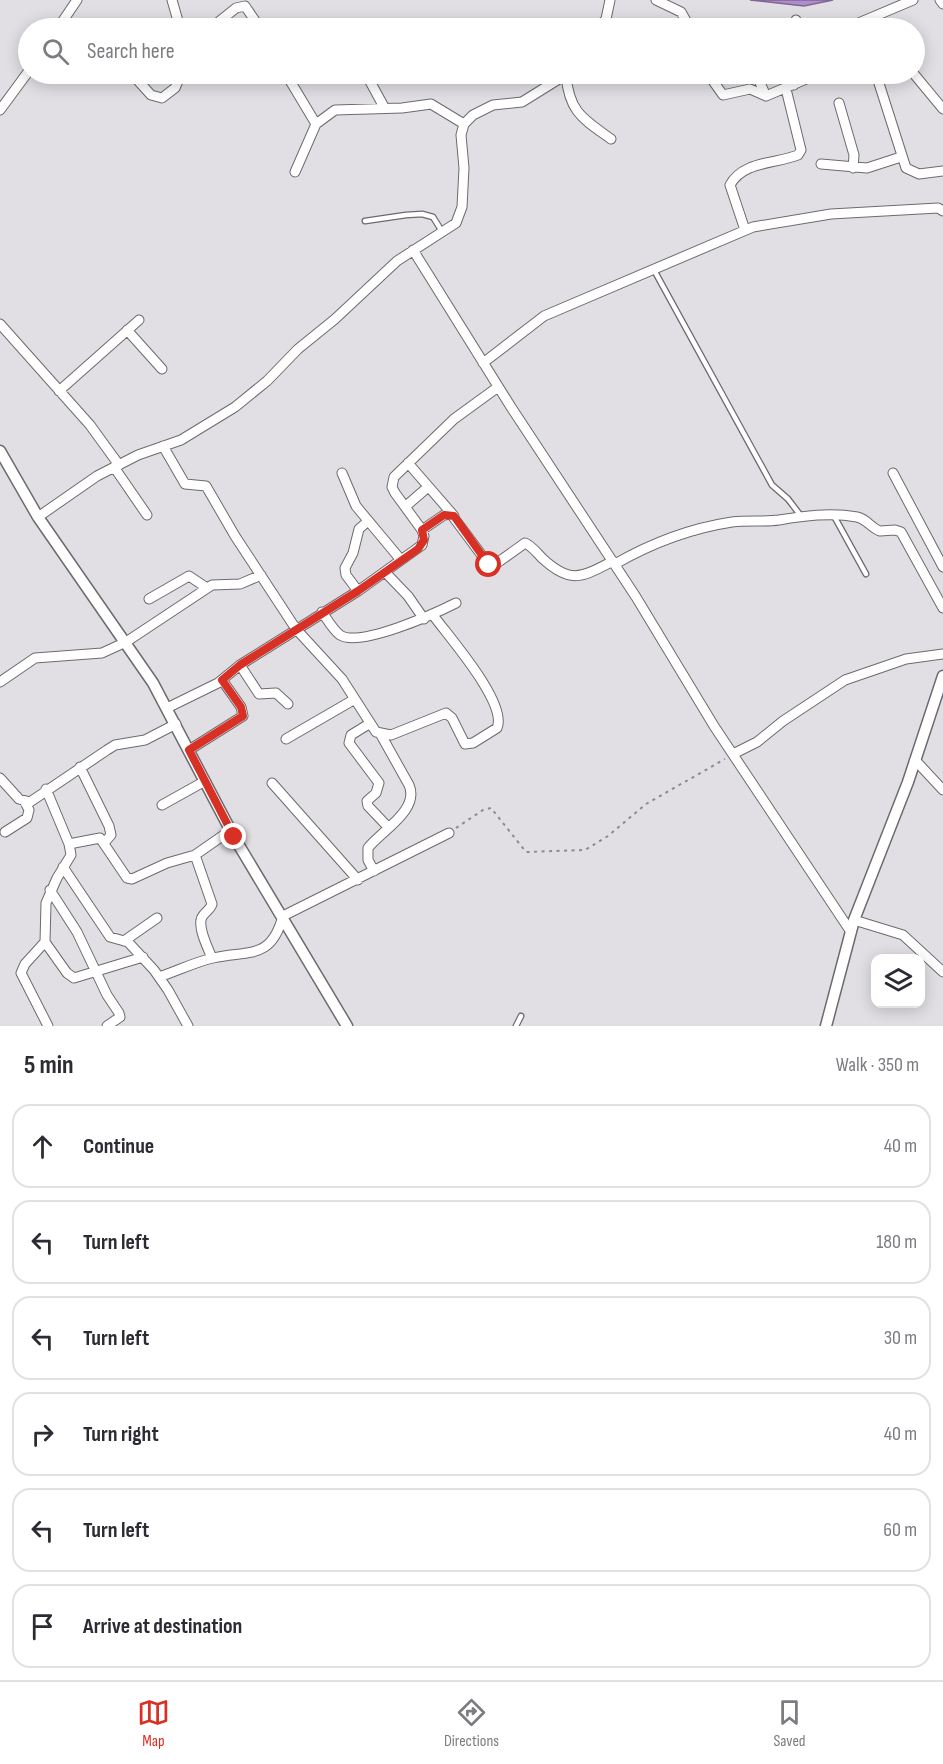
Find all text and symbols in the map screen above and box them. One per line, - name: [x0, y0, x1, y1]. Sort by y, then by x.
- search box: [18, 18, 925, 84]
- icon: search: [39, 35, 72, 68]
- text: Search here: [87, 38, 174, 65]
- route start: [475, 551, 501, 577]
- route end: [220, 823, 246, 849]
- map controls: [871, 954, 925, 1008]
- button: layers: [871, 954, 925, 1008]
- text: 5 min: [24, 1050, 74, 1081]
- text: Walk · 350 m: [836, 1053, 919, 1077]
- icon: ahead: [26, 1130, 59, 1163]
- text: Continue: [83, 1133, 154, 1160]
- text: 40 m: [884, 1134, 917, 1158]
- icon: left: [26, 1226, 59, 1259]
- text: Turn left: [83, 1229, 149, 1256]
- text: 180 m: [876, 1230, 917, 1254]
- icon: left: [26, 1322, 59, 1355]
- text: Turn left: [83, 1325, 149, 1352]
- text: 30 m: [884, 1326, 917, 1350]
- icon: right: [26, 1418, 59, 1451]
- text: Turn right: [83, 1421, 159, 1448]
- text: 40 m: [884, 1422, 917, 1446]
- icon: left: [26, 1514, 59, 1547]
- text: Turn left: [83, 1517, 149, 1544]
- text: 60 m: [883, 1518, 917, 1542]
- icon: arrive: [26, 1610, 59, 1643]
- text: Arrive at destination: [83, 1613, 242, 1640]
- tab: Map: [137, 1696, 170, 1751]
- tab: Directions: [444, 1696, 499, 1751]
- tab: Saved: [773, 1696, 806, 1751]

